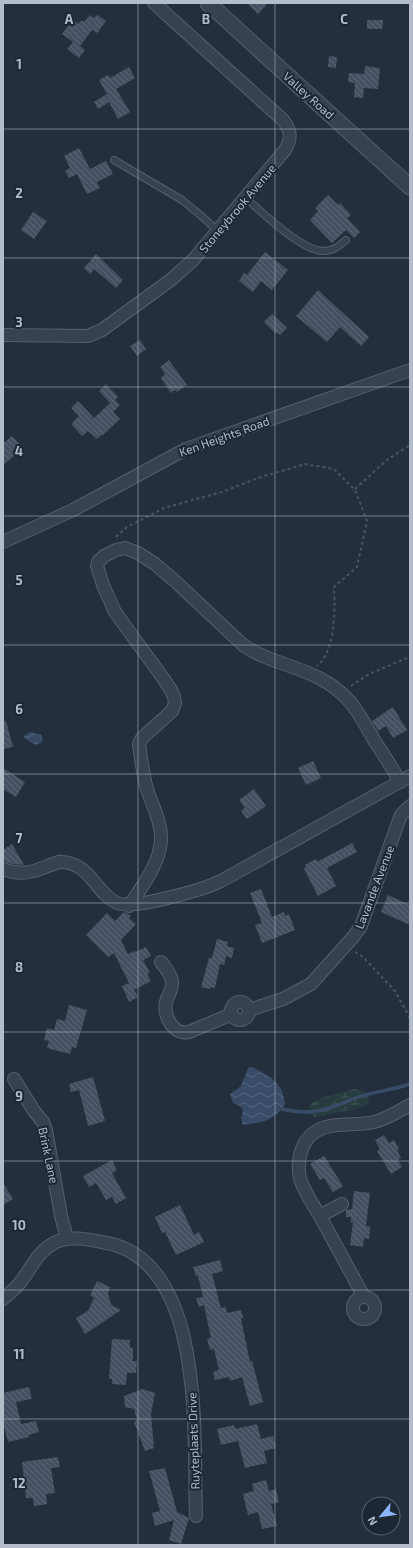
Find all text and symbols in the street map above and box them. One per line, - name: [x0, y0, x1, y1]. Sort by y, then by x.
- text: A: [65, 11, 74, 27]
- text: B: [202, 11, 210, 27]
- text: C: [340, 11, 348, 27]
- text: 1: [16, 56, 22, 72]
- street label: Valley Road: [281, 69, 337, 121]
- street label: Stoneybrook Avenue: [196, 161, 278, 255]
- text: 2: [15, 185, 23, 201]
- text: 3: [15, 314, 23, 330]
- street label: Ken Heights Road: [177, 413, 271, 459]
- text: 4: [15, 443, 23, 459]
- text: 5: [15, 572, 23, 588]
- text: 6: [15, 701, 23, 717]
- text: 7: [16, 830, 23, 846]
- street label: Lavande Avenue: [352, 843, 396, 931]
- text: 8: [15, 959, 23, 975]
- text: 9: [15, 1088, 23, 1104]
- street label: Brink Lane: [36, 1126, 62, 1184]
- text: 10: [12, 1217, 26, 1233]
- text: 11: [13, 1346, 25, 1362]
- street label: Ruyteplaats Drive: [184, 1392, 202, 1490]
- text: 12: [12, 1475, 26, 1491]
- north arrow: [361, 1496, 401, 1536]
- text: N: [364, 1514, 379, 1528]

